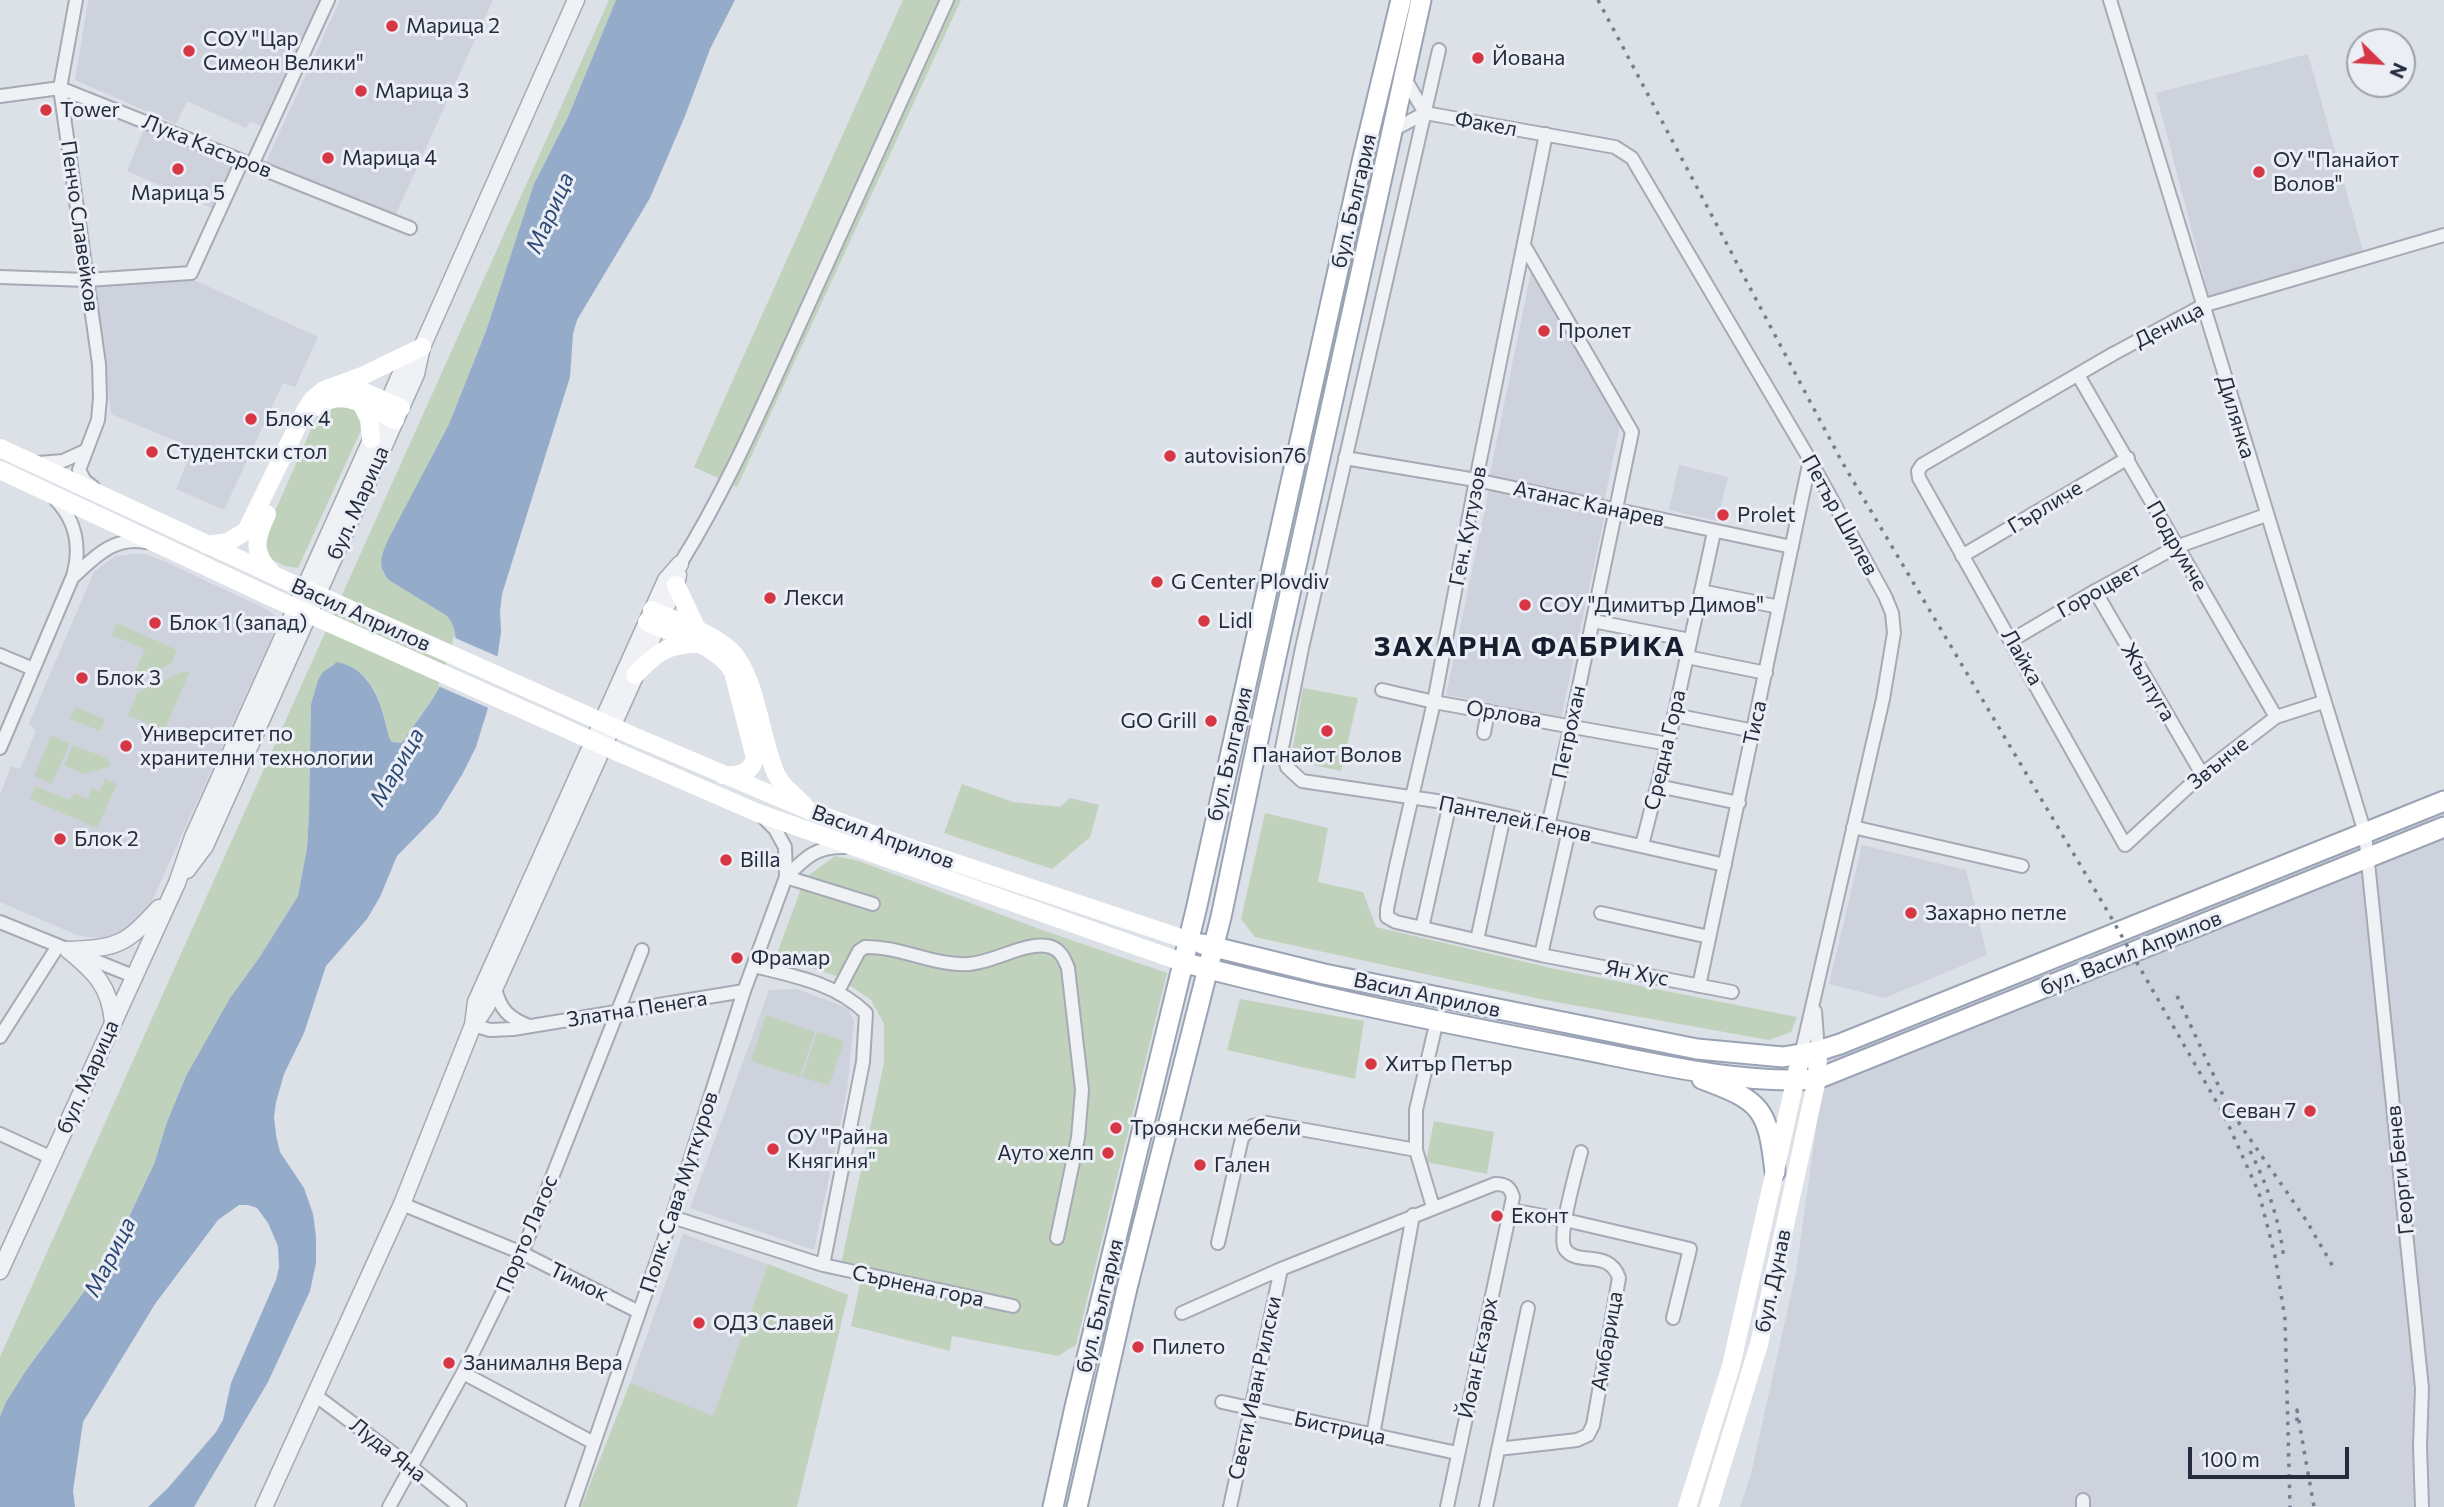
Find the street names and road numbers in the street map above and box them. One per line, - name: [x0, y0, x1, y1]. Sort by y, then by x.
- street label: Факел: [1453, 106, 1519, 142]
- street label: Лука Касъров: [139, 109, 275, 183]
- street label: бул. България: [1326, 131, 1382, 271]
- street label: Пенчо Славейков: [56, 139, 104, 313]
- street label: Деница: [2130, 297, 2208, 353]
- street label: Дилянка: [2211, 372, 2261, 462]
- street label: бул. Марица: [322, 442, 394, 564]
- street label: Петър Шилев: [1796, 450, 1884, 580]
- street label: Ген. Кутузов: [1444, 464, 1492, 588]
- street label: Гърличе: [2003, 475, 2087, 539]
- street label: Атанас Канарев: [1511, 476, 1667, 532]
- street label: Подрумче: [2141, 496, 2213, 596]
- street label: Гороцвет: [2053, 557, 2145, 623]
- street label: Васил Априлов: [288, 573, 434, 657]
- street label: Лайка: [1996, 624, 2048, 690]
- street label: Жълтуга: [2115, 638, 2181, 726]
- street label: Петрохан: [1547, 683, 1591, 781]
- street label: бул. България: [1202, 684, 1258, 824]
- street label: Средна Гора: [1639, 687, 1691, 813]
- street label: Орлова: [1464, 695, 1544, 733]
- street label: Тиса: [1738, 698, 1772, 748]
- street label: Звънче: [2183, 731, 2253, 795]
- street label: Пантелей Генов: [1436, 791, 1594, 847]
- street label: Васил Априлов: [808, 800, 958, 874]
- street label: бул. Васил Априлов: [2037, 905, 2225, 1001]
- street label: Ян Хус: [1603, 954, 1671, 992]
- street label: Васил Априлов: [1351, 967, 1503, 1023]
- street label: Златна Пенега: [565, 985, 709, 1033]
- street label: бул. Марица: [52, 1016, 124, 1138]
- street label: Полк. Сава Муткуров: [635, 1088, 723, 1296]
- street label: Георги Бенев: [2381, 1104, 2419, 1236]
- street label: Порто Лагос: [491, 1171, 563, 1297]
- street label: бул. Дунав: [1750, 1227, 1796, 1335]
- street label: бул. България: [1071, 1236, 1129, 1376]
- street label: Тимок: [545, 1257, 613, 1307]
- street label: Сърнена гора: [850, 1260, 986, 1312]
- street label: Амбарица: [1586, 1289, 1628, 1393]
- street label: Свети Иван Рилски: [1223, 1294, 1287, 1482]
- street label: Йоан Екзарх: [1453, 1295, 1503, 1421]
- street label: Бистрица: [1292, 1406, 1388, 1450]
- street label: Луда Яна: [345, 1412, 431, 1488]

